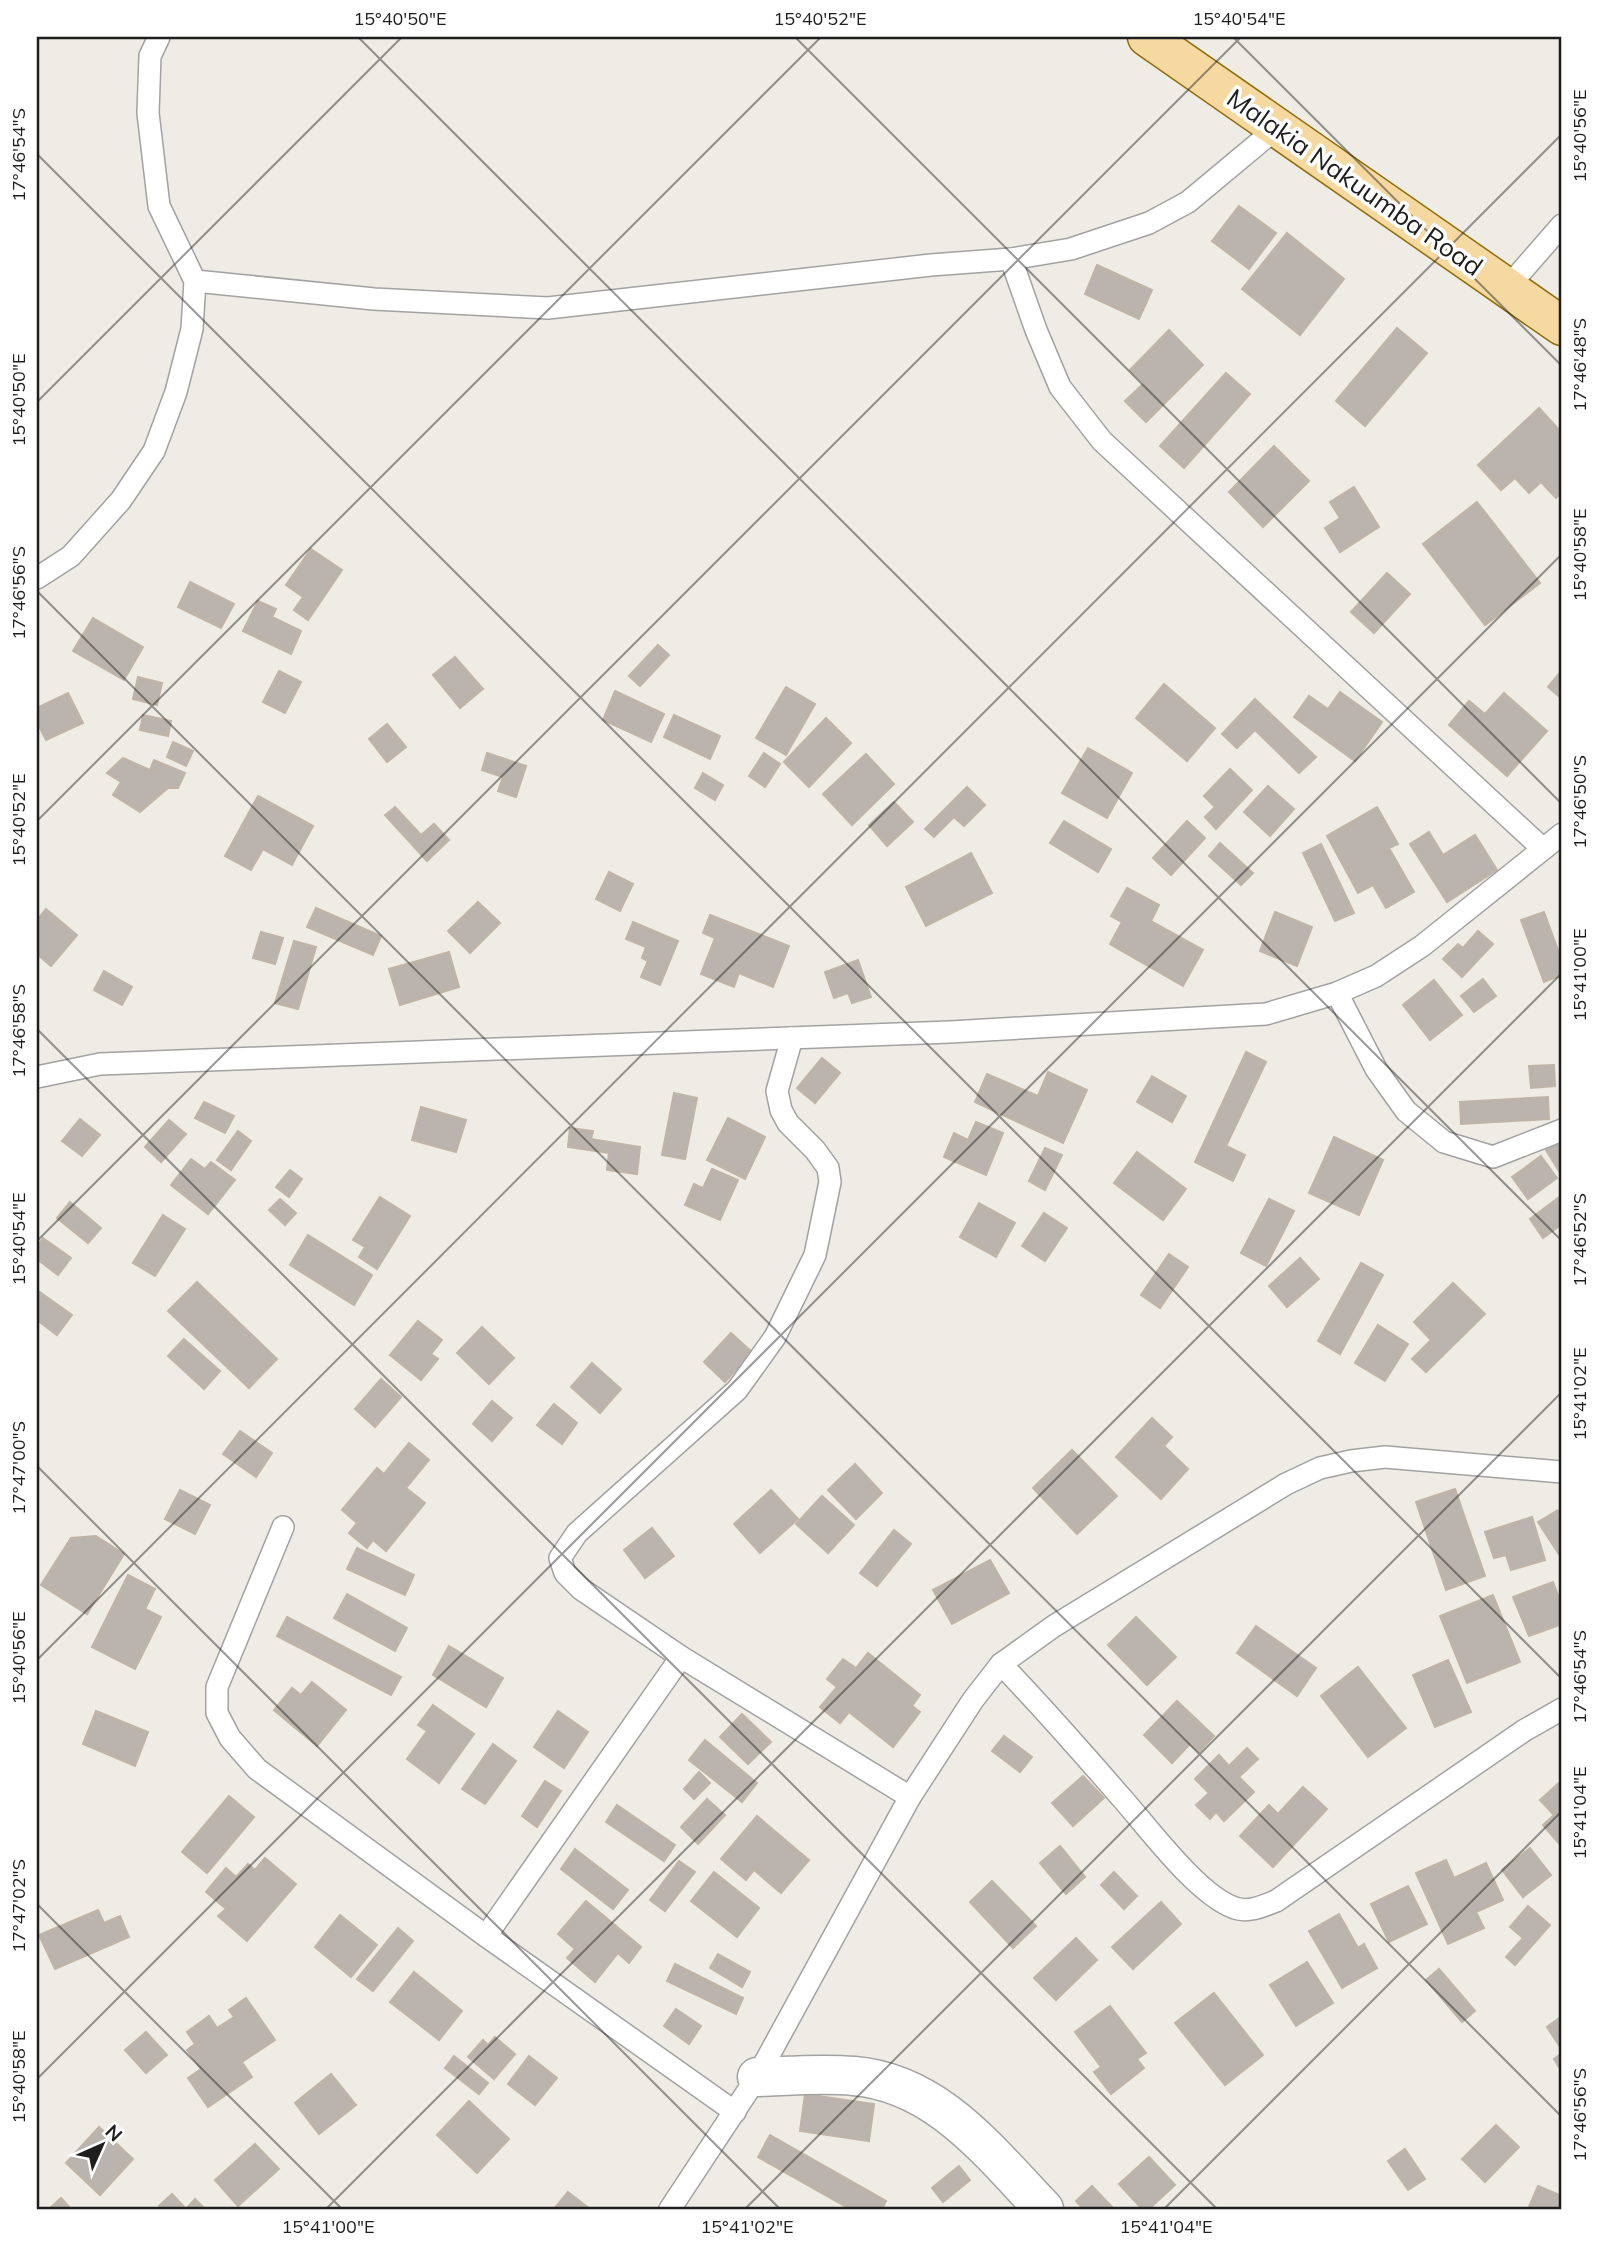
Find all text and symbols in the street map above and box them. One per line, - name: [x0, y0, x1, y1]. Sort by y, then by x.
- text: 15°40'50"E: [353, 7, 447, 30]
- text: 15°40'52"E: [773, 7, 867, 30]
- text: 15°40'54"E: [1192, 7, 1286, 30]
- street label: Malakia Nakuumba Road: [1221, 81, 1489, 283]
- text: 15°40'56"E: [1568, 89, 1591, 183]
- text: 17°46'54"S: [7, 108, 30, 202]
- text: 17°46'48"S: [1568, 318, 1591, 412]
- text: 15°40'50"E: [7, 353, 30, 447]
- text: 15°40'58"E: [1568, 508, 1591, 602]
- text: 17°46'56"S: [7, 546, 30, 640]
- text: 17°46'50"S: [1568, 755, 1591, 849]
- text: 15°40'52"E: [7, 773, 30, 867]
- text: 15°41'00"E: [1568, 928, 1591, 1022]
- text: 17°46'58"S: [7, 984, 30, 1078]
- text: 15°40'54"E: [7, 1192, 30, 1286]
- text: 17°46'52"S: [1568, 1193, 1591, 1287]
- text: 15°41'02"E: [1568, 1347, 1591, 1441]
- text: 17°47'00"S: [7, 1421, 30, 1515]
- text: 15°40'56"E: [7, 1611, 30, 1705]
- text: 17°46'54"S: [1568, 1630, 1591, 1724]
- text: 15°41'04"E: [1568, 1766, 1591, 1860]
- text: 17°47'02"S: [7, 1859, 30, 1953]
- text: 15°40'58"E: [7, 2030, 30, 2124]
- text: 17°46'56"S: [1568, 2068, 1591, 2162]
- north arrow: [66, 2110, 136, 2180]
- text: N: [100, 2119, 128, 2147]
- text: 15°41'00"E: [281, 2215, 375, 2238]
- text: 15°41'02"E: [700, 2215, 794, 2238]
- text: 15°41'04"E: [1119, 2215, 1213, 2238]

